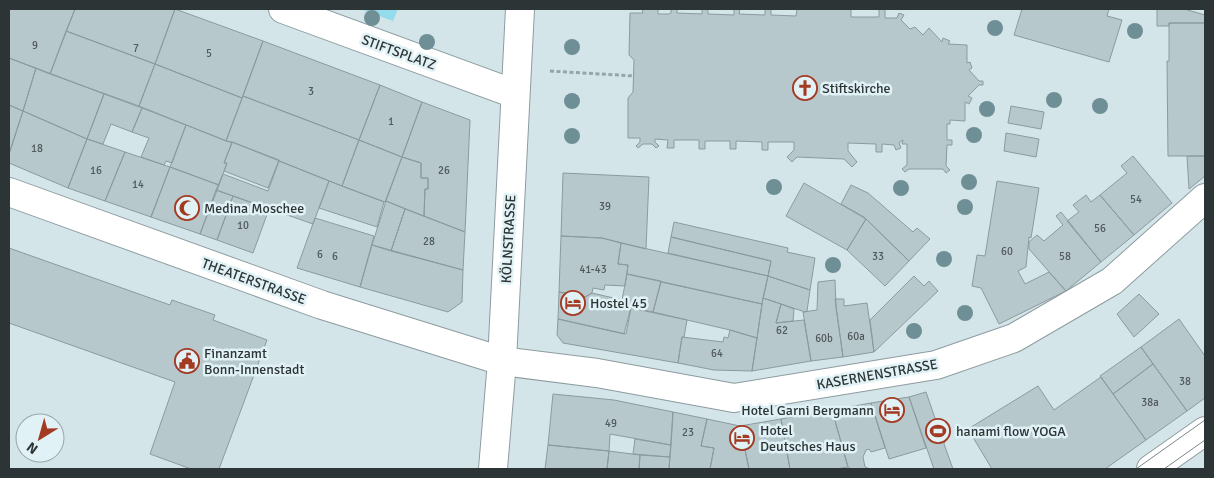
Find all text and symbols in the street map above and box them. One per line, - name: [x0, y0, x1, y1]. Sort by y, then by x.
- street label: STIFTSPLATZ: [359, 31, 438, 74]
- house number: 9: [32, 39, 38, 52]
- house number: 7: [133, 42, 139, 55]
- house number: 5: [206, 47, 212, 60]
- church icon: Stiftskirche: [792, 75, 818, 101]
- place label: Stiftskirche: [822, 80, 891, 97]
- house number: 3: [308, 85, 314, 98]
- house number: 1: [388, 115, 394, 128]
- house number: 18: [31, 142, 43, 155]
- house number: 16: [90, 164, 102, 177]
- house number: 26: [438, 164, 450, 177]
- house number: 14: [132, 178, 144, 191]
- house number: 54: [1130, 193, 1142, 206]
- street label: KÖLNSTRASSE: [498, 194, 519, 284]
- mosque icon: Medina Moschee: [174, 195, 200, 221]
- place label: Medina Moschee: [204, 200, 304, 217]
- house number: 39: [599, 200, 611, 213]
- house number: 10: [237, 219, 249, 232]
- house number: 56: [1094, 222, 1106, 235]
- house number: 28: [423, 235, 435, 248]
- house number: 60: [1001, 245, 1013, 258]
- house number: 6: [317, 248, 323, 261]
- house number: 6: [332, 250, 338, 263]
- house number: 33: [872, 250, 884, 263]
- house number: 58: [1059, 250, 1071, 263]
- street label: THEATERSTRASSE: [199, 255, 308, 308]
- house number: 41-43: [579, 263, 607, 276]
- hotel icon: Hostel 45: [560, 290, 586, 316]
- place label: Hostel 45: [590, 295, 647, 312]
- house number: 62: [776, 324, 788, 337]
- house number: 60a: [847, 330, 865, 343]
- house number: 60b: [815, 332, 833, 345]
- place label: Finanzamt Bonn-Innenstadt: [204, 345, 304, 378]
- house number: 64: [711, 347, 723, 360]
- public building icon: Finanzamt Bonn-Innenstadt: [174, 348, 200, 374]
- street label: KASERNENSTRASSE: [815, 355, 939, 394]
- house number: 38: [1179, 375, 1191, 388]
- house number: 38a: [1141, 396, 1159, 409]
- hotel icon: Hotel Garni Bergmann: [879, 397, 905, 423]
- place label: Hotel Garni Bergmann: [741, 402, 874, 419]
- north arrow: [15, 413, 65, 463]
- house number: 49: [605, 417, 617, 430]
- sports icon: hanami flow YOGA: [925, 418, 951, 444]
- place label: Hotel Deutsches Haus: [760, 422, 856, 455]
- place label: hanami flow YOGA: [956, 423, 1066, 440]
- hotel icon: Hotel Deutsches Haus: [729, 425, 755, 451]
- house number: 23: [682, 426, 694, 439]
- text: N: [23, 438, 41, 458]

